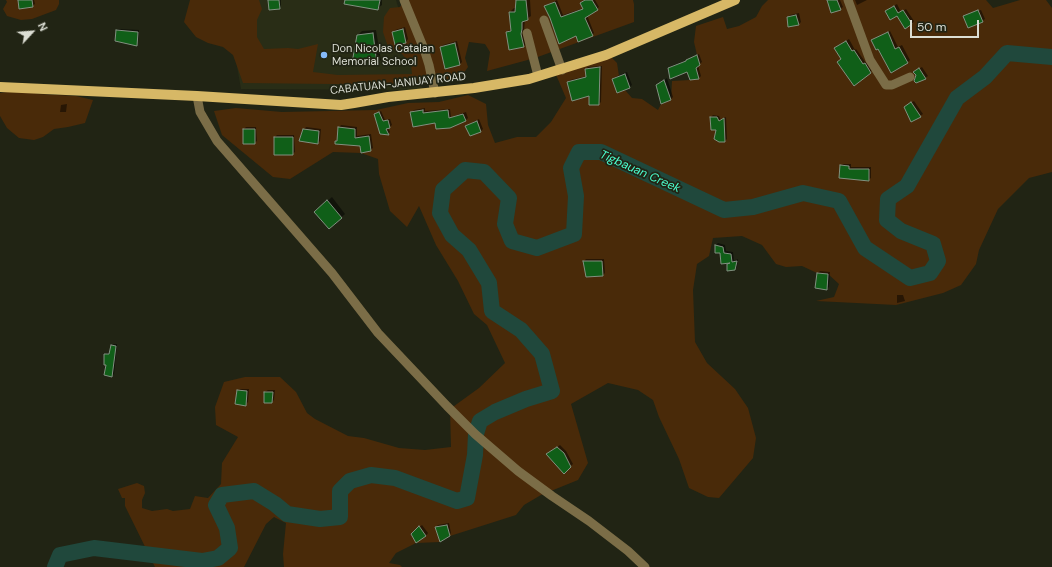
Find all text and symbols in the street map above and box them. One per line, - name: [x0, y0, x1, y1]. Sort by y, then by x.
- north arrow: [12, 12, 52, 52]
- scale bar: [912, 12, 981, 38]
- text: 50 m: [917, 19, 946, 35]
- text: N: [35, 20, 51, 33]
- place label: Don Nicolas Catalan Memorial School: [332, 42, 434, 68]
- marker: Don Nicolas Catalan Memorial School: [319, 50, 329, 60]
- street label: CABATUAN-JANIUAY ROAD: [329, 70, 467, 98]
- water label: Tigbauan Creek: [597, 148, 683, 196]

